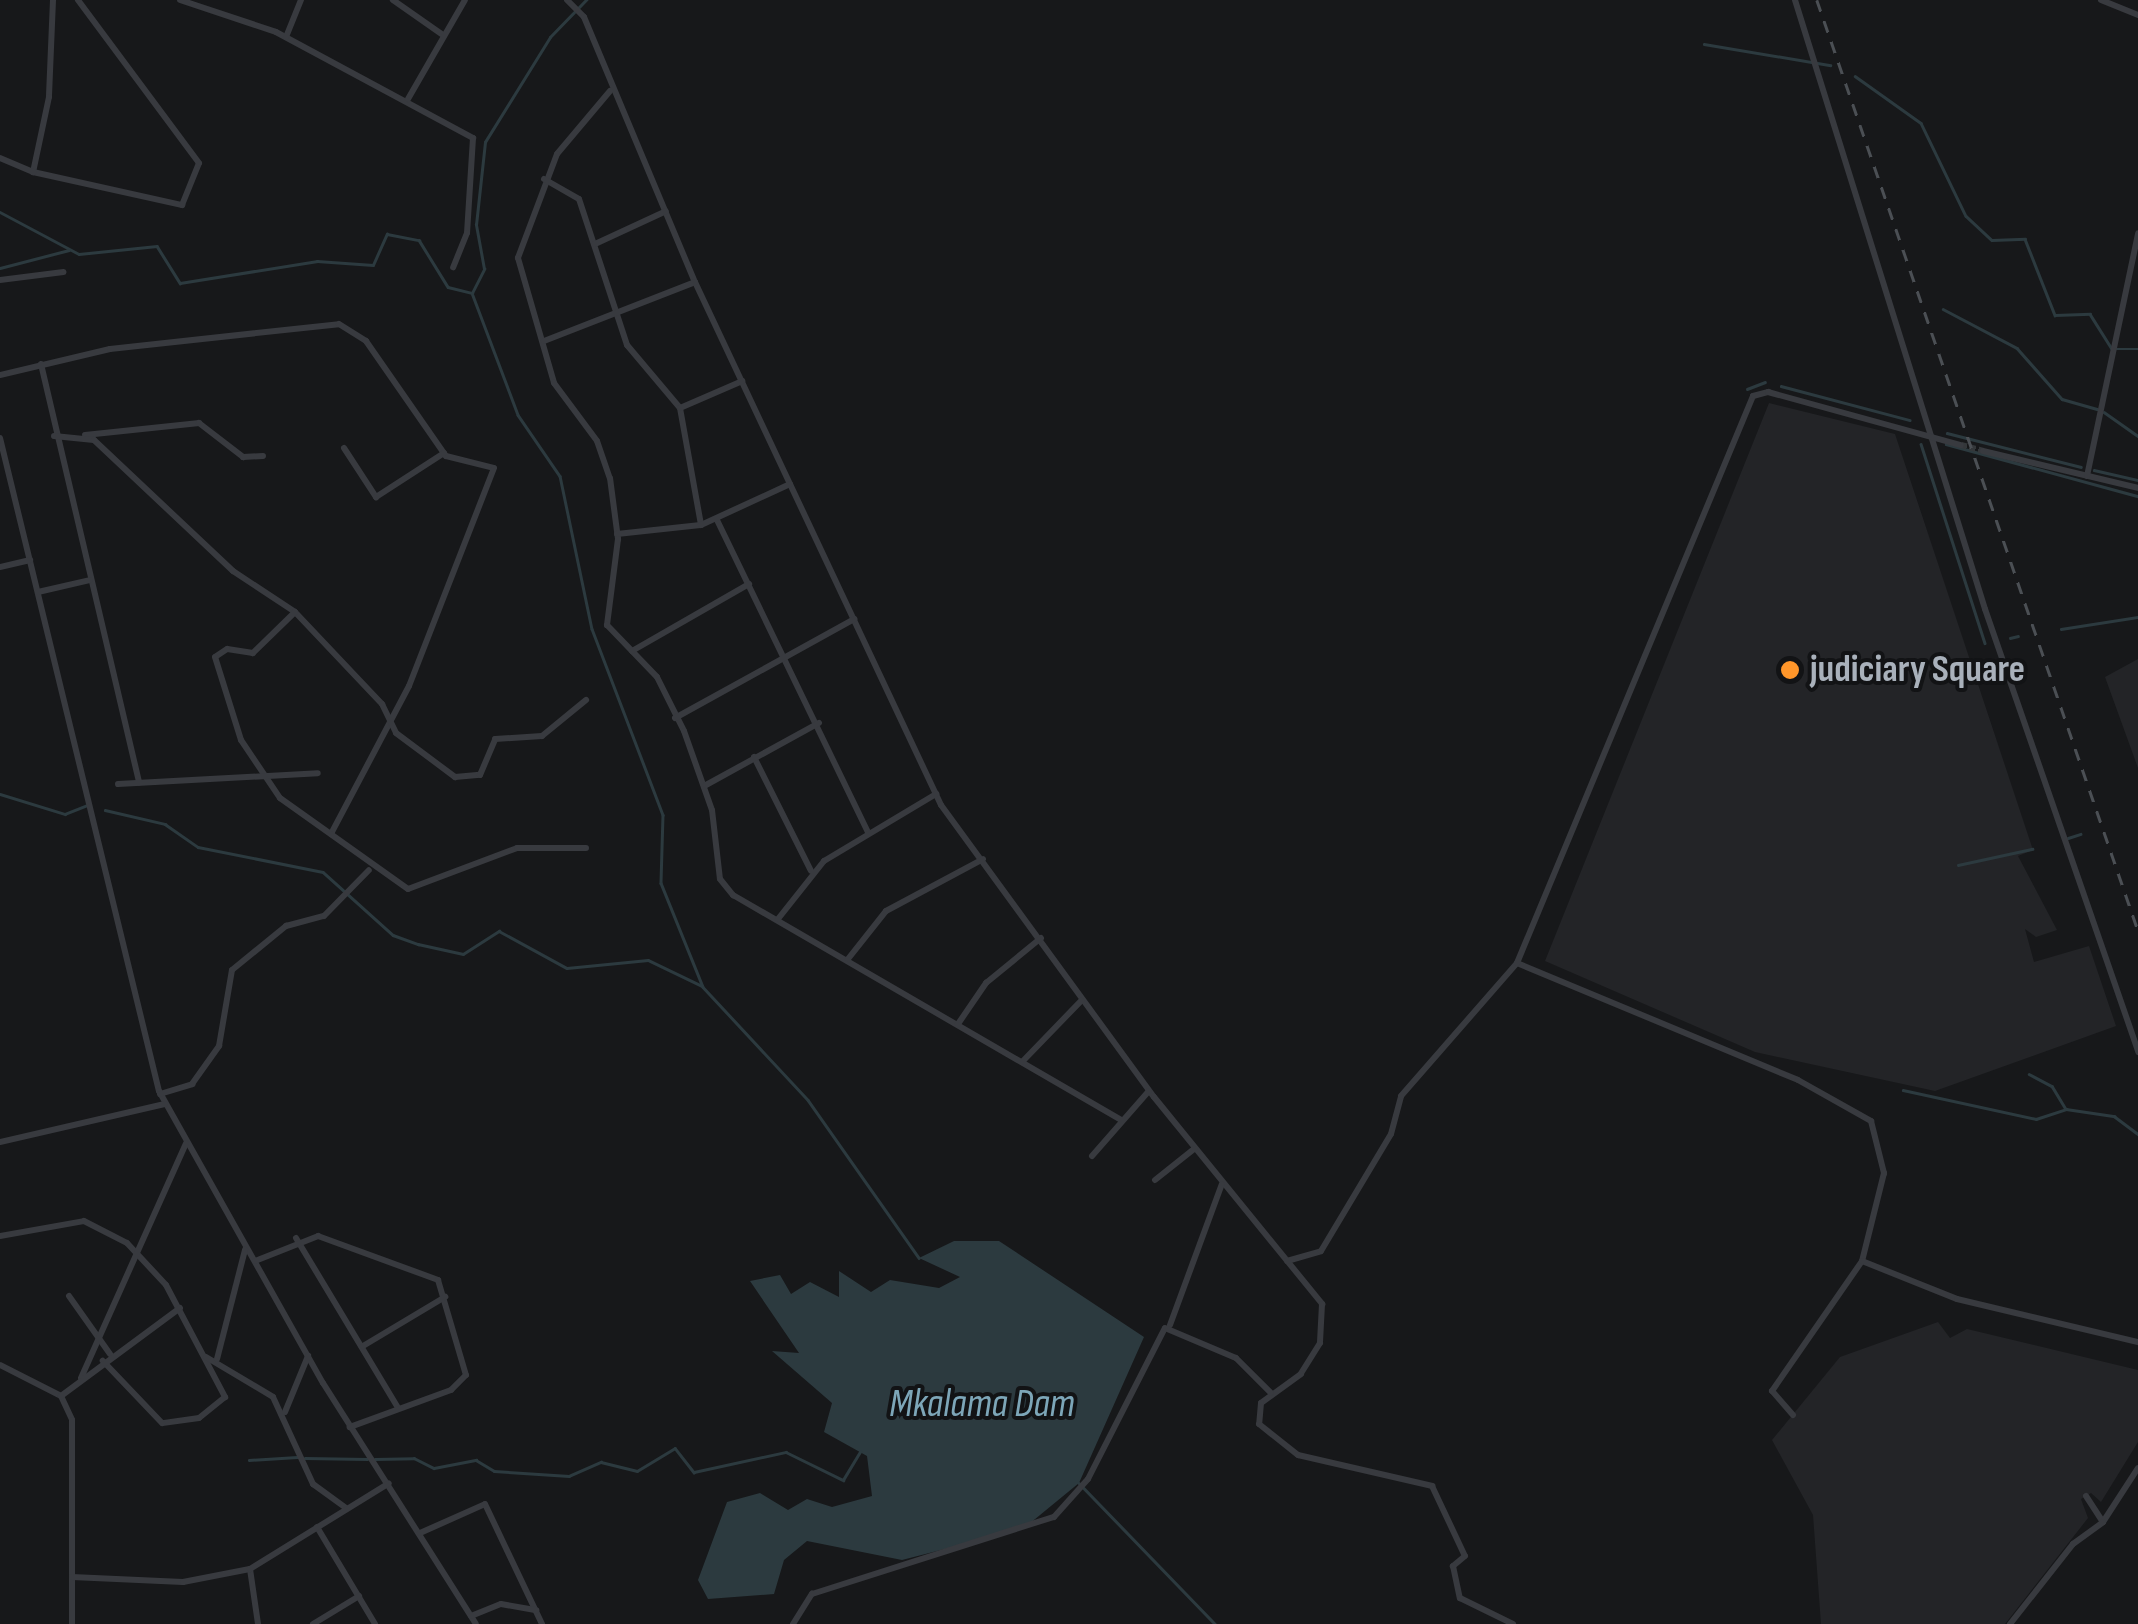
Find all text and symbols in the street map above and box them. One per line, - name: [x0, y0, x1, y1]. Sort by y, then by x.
- place label: judiciary Square: [1810, 647, 2025, 693]
- marker: judiciary Square: [1779, 659, 1801, 681]
- water label: Mkalama Dam: [889, 1380, 1075, 1428]

